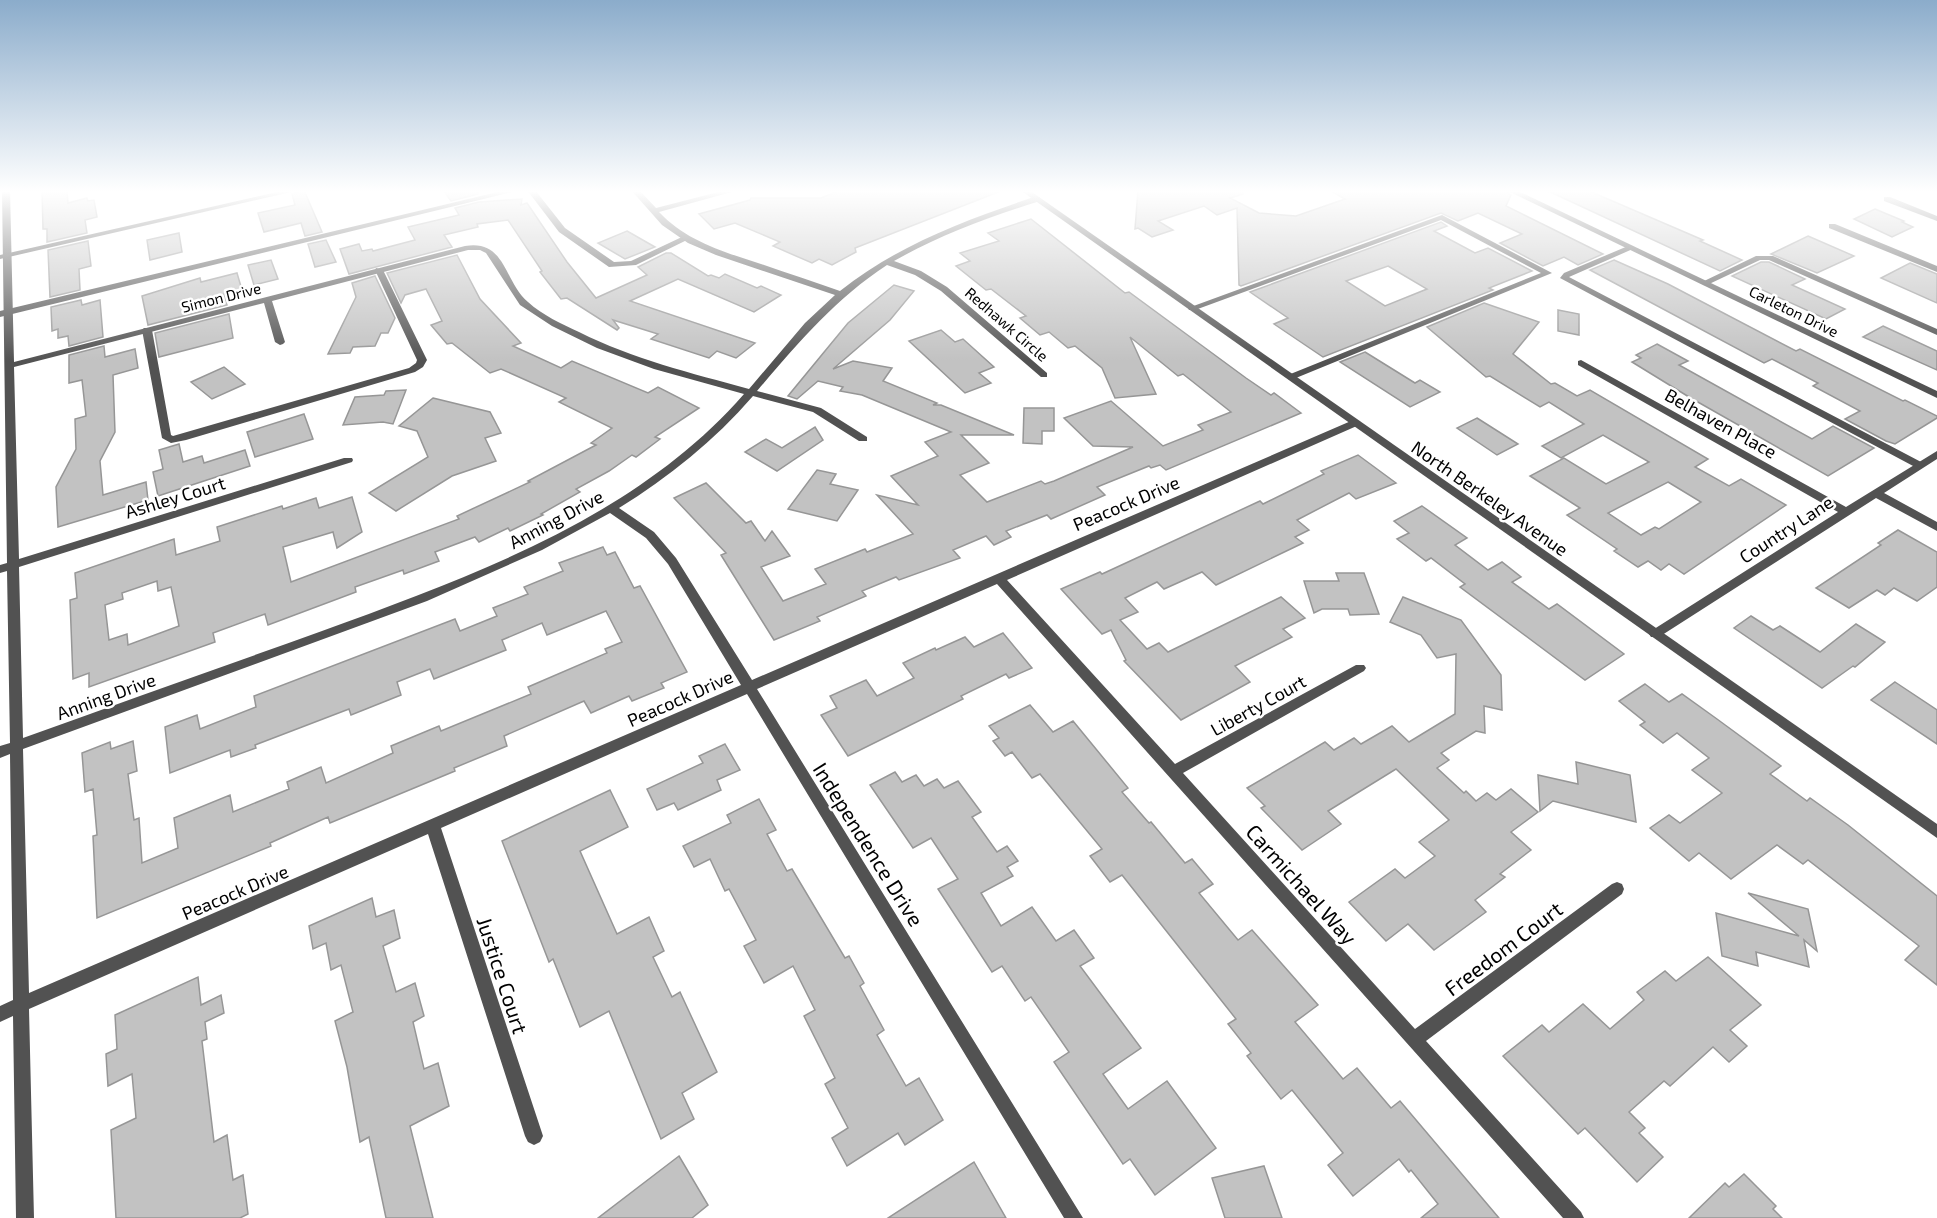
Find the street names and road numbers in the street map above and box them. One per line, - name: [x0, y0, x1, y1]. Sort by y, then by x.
- street label: Simon Drive: [179, 278, 263, 316]
- street label: Carleton Drive: [1746, 282, 1842, 340]
- street label: Redhawk Circle: [962, 283, 1052, 365]
- street label: Belhaven Place: [1661, 383, 1781, 463]
- street label: North Berkeley Avenue: [1407, 436, 1573, 560]
- street label: Ashley Court: [122, 471, 228, 523]
- street label: Peacock Drive: [1069, 471, 1183, 535]
- street label: Anning Drive: [505, 485, 607, 553]
- street label: Country Lane: [1735, 490, 1837, 568]
- street label: Peacock Drive: [624, 665, 736, 731]
- street label: Anning Drive: [53, 668, 159, 724]
- street label: Liberty Court: [1206, 670, 1310, 740]
- street label: Independence Drive: [809, 758, 929, 930]
- street label: Carmichael Way: [1241, 819, 1363, 949]
- street label: Peacock Drive: [178, 860, 292, 924]
- street label: Freedom Court: [1439, 896, 1567, 1000]
- street label: Justice Court: [472, 913, 534, 1037]

